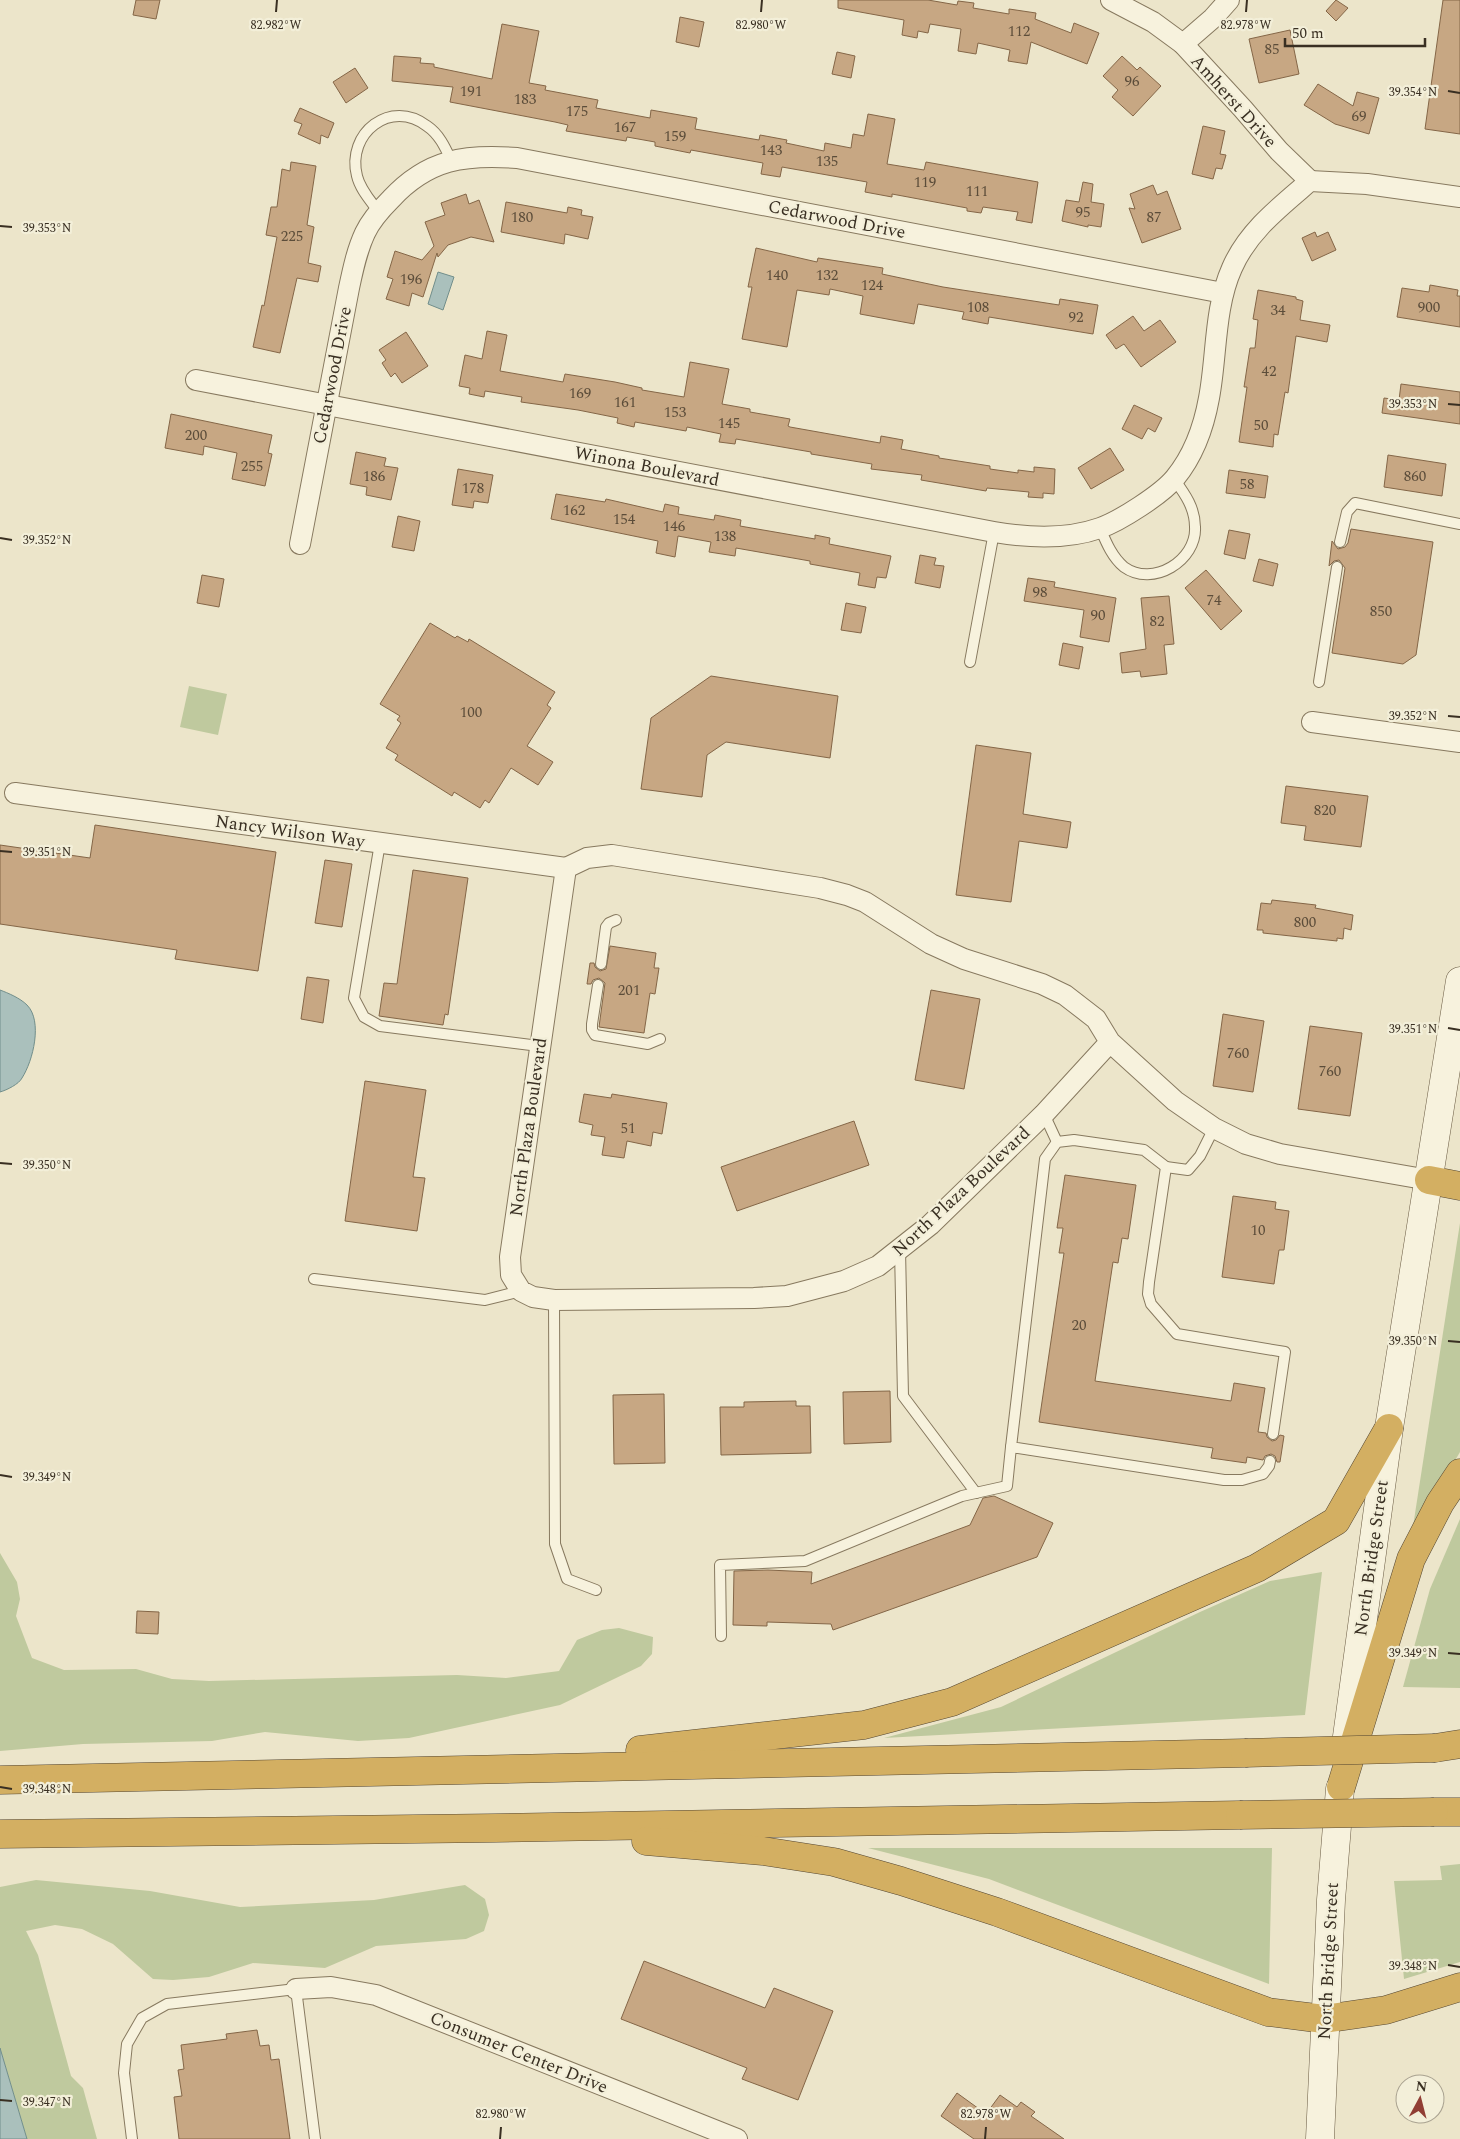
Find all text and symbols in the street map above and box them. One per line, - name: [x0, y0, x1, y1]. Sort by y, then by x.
- scale bar: [1285, 15, 1425, 47]
- text: 82.982°W: [251, 16, 302, 35]
- text: 82.980°W: [736, 16, 787, 35]
- text: 82.978°W: [1221, 16, 1272, 35]
- house number: 112: [1008, 20, 1030, 43]
- text: 50 m: [1292, 22, 1324, 45]
- house number: 85: [1264, 38, 1280, 61]
- street label: Amherst Drive: [1184, 49, 1283, 154]
- house number: 96: [1124, 70, 1140, 93]
- house number: 191: [460, 80, 482, 103]
- text: 39.354°N: [1389, 83, 1437, 102]
- house number: 183: [514, 88, 537, 111]
- house number: 175: [566, 100, 588, 123]
- house number: 69: [1351, 105, 1367, 128]
- house number: 167: [614, 116, 636, 139]
- house number: 159: [664, 125, 686, 148]
- house number: 143: [760, 139, 783, 162]
- house number: 135: [816, 150, 838, 173]
- house number: 119: [914, 171, 936, 194]
- house number: 111: [966, 180, 988, 203]
- street label: Cedarwood Drive: [766, 193, 908, 246]
- house number: 95: [1075, 201, 1091, 224]
- house number: 180: [511, 206, 533, 229]
- house number: 87: [1146, 206, 1162, 229]
- text: 39.353°N: [23, 219, 71, 238]
- house number: 225: [281, 225, 303, 248]
- house number: 140: [766, 264, 788, 287]
- house number: 132: [816, 264, 838, 287]
- house number: 196: [400, 268, 423, 291]
- house number: 124: [861, 274, 884, 297]
- house number: 108: [967, 296, 989, 319]
- house number: 900: [1418, 296, 1440, 319]
- house number: 34: [1270, 299, 1286, 322]
- street label: Cedarwood Drive: [306, 304, 359, 446]
- house number: 92: [1068, 306, 1084, 329]
- house number: 42: [1261, 360, 1277, 383]
- house number: 169: [569, 382, 591, 405]
- house number: 161: [614, 391, 636, 414]
- text: 39.353°N: [1389, 395, 1437, 414]
- house number: 153: [664, 401, 687, 424]
- house number: 145: [718, 412, 740, 435]
- house number: 50: [1253, 414, 1269, 437]
- house number: 200: [185, 424, 207, 447]
- street label: Winona Boulevard: [572, 439, 722, 494]
- house number: 255: [241, 455, 263, 478]
- house number: 186: [363, 465, 386, 488]
- house number: 860: [1404, 465, 1426, 488]
- house number: 58: [1239, 473, 1255, 496]
- house number: 178: [462, 477, 484, 500]
- house number: 162: [563, 499, 585, 522]
- house number: 154: [613, 508, 636, 531]
- house number: 146: [663, 515, 686, 538]
- house number: 138: [714, 525, 736, 548]
- text: 39.352°N: [23, 531, 71, 550]
- house number: 98: [1032, 581, 1048, 604]
- house number: 74: [1206, 589, 1222, 612]
- house number: 850: [1370, 600, 1392, 623]
- house number: 90: [1090, 604, 1106, 627]
- house number: 82: [1149, 610, 1165, 633]
- house number: 100: [460, 701, 482, 724]
- text: 39.352°N: [1389, 707, 1437, 726]
- house number: 820: [1314, 799, 1336, 822]
- street label: Nancy Wilson Way: [213, 808, 368, 856]
- text: 39.351°N: [23, 843, 71, 862]
- house number: 800: [1294, 911, 1316, 934]
- house number: 201: [618, 979, 640, 1002]
- text: 39.351°N: [1389, 1020, 1437, 1039]
- street label: North Plaza Boulevard: [503, 1036, 554, 1218]
- house number: 760: [1227, 1042, 1249, 1065]
- house number: 760: [1319, 1060, 1341, 1083]
- house number: 51: [620, 1117, 636, 1140]
- street label: North Plaza Boulevard: [886, 1120, 1037, 1263]
- text: 39.350°N: [23, 1156, 71, 1175]
- house number: 10: [1250, 1219, 1266, 1242]
- house number: 20: [1071, 1314, 1087, 1337]
- text: 39.350°N: [1389, 1332, 1437, 1351]
- text: 39.349°N: [23, 1468, 71, 1487]
- street label: North Bridge Street: [1347, 1478, 1396, 1638]
- text: 39.349°N: [1389, 1644, 1437, 1663]
- text: 39.348°N: [23, 1780, 71, 1799]
- street label: North Bridge Street: [1311, 1882, 1346, 2040]
- text: 39.348°N: [1389, 1957, 1437, 1976]
- street label: Consumer Center Drive: [426, 2004, 612, 2101]
- north arrow: [1395, 2074, 1445, 2124]
- text: N: [1415, 2075, 1428, 2098]
- text: 39.347°N: [23, 2093, 71, 2112]
- text: 82.980°W: [476, 2105, 527, 2124]
- text: 82.978°W: [961, 2105, 1012, 2124]

